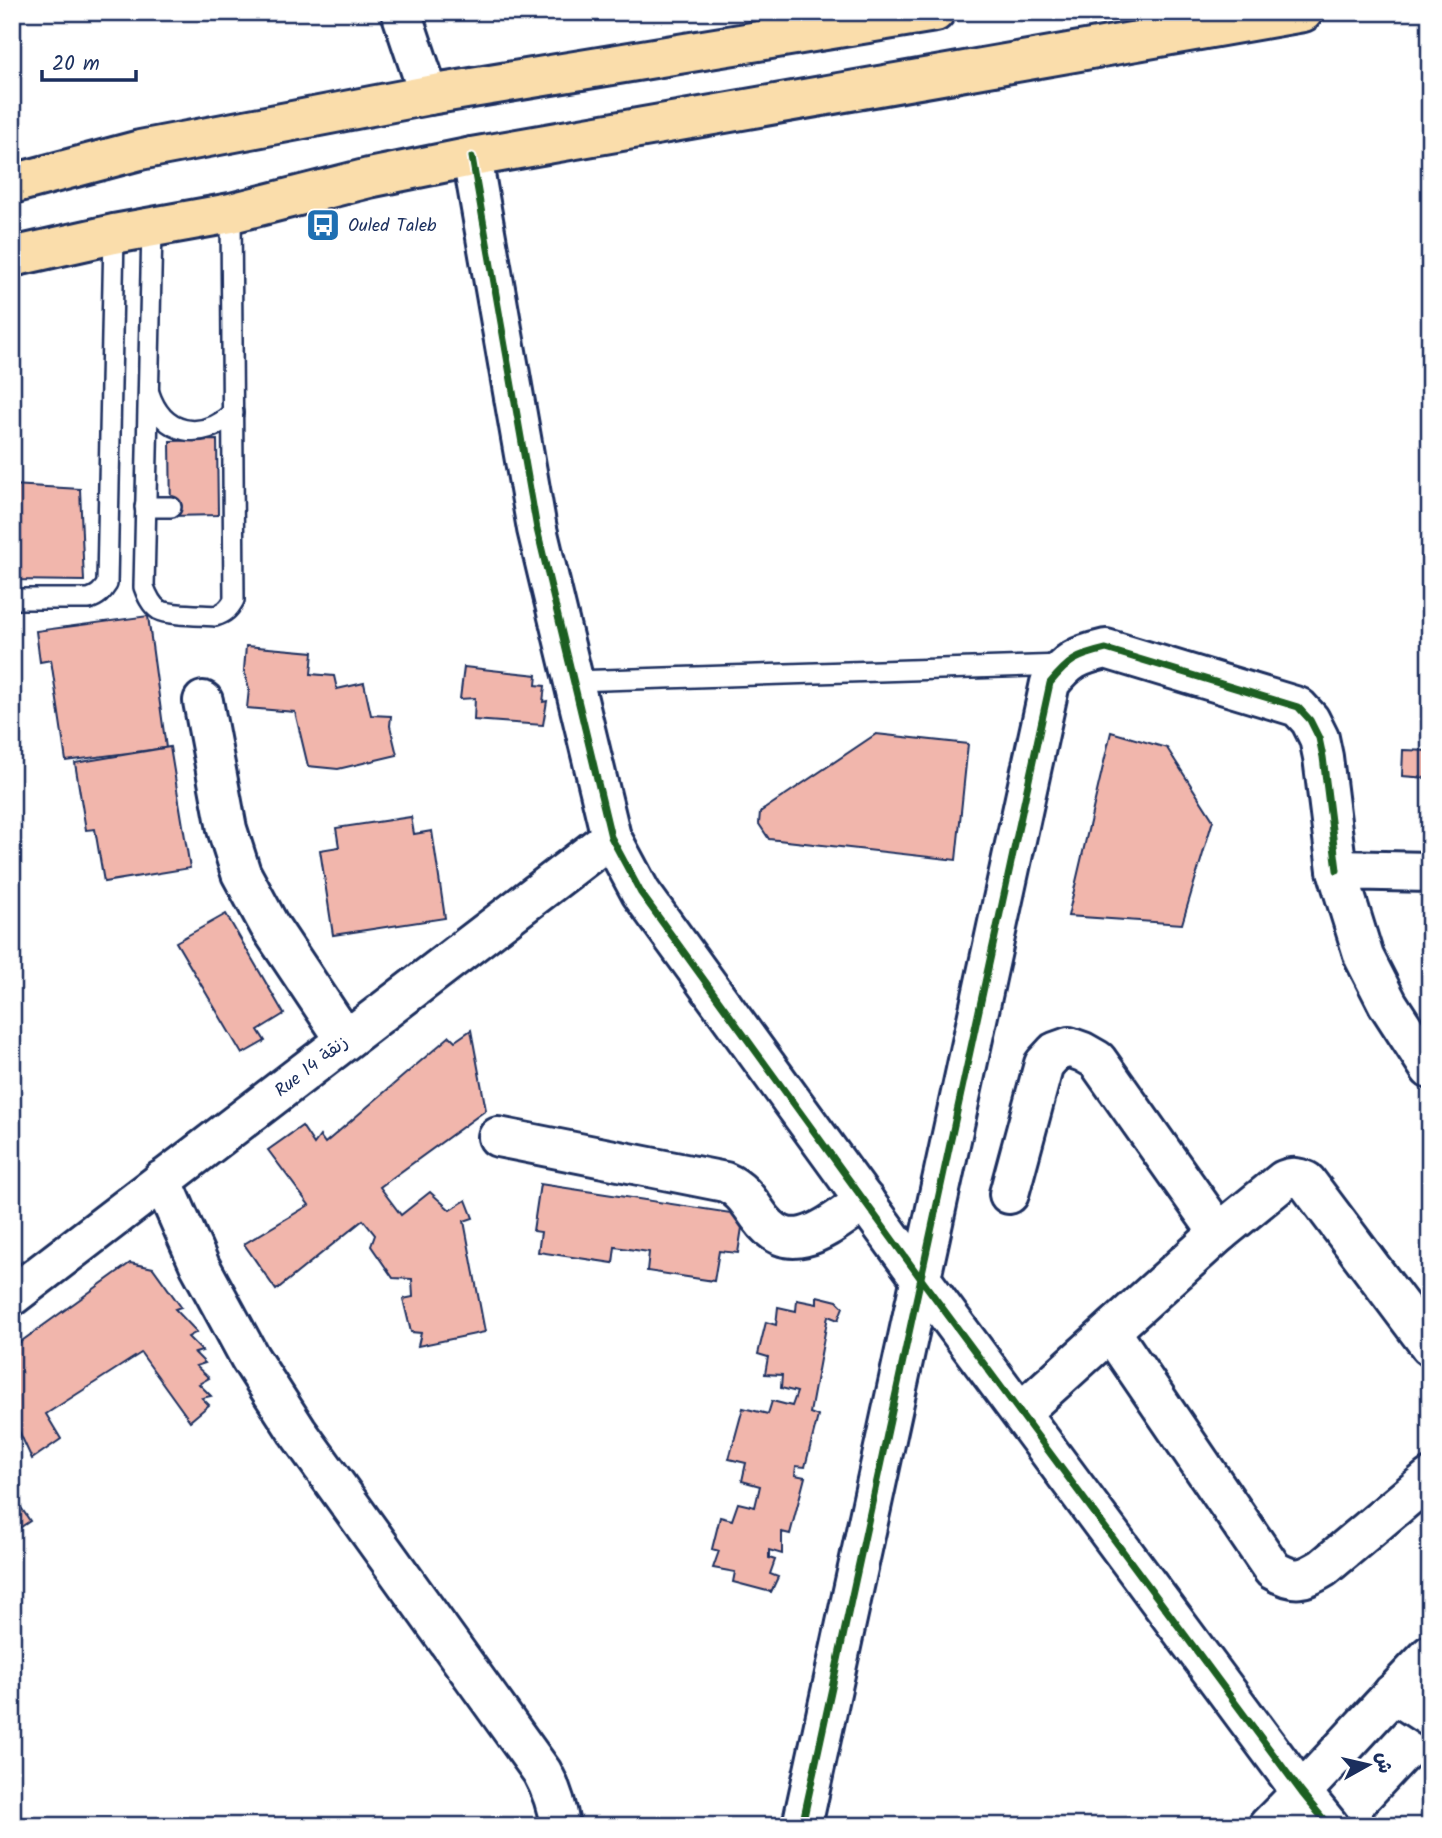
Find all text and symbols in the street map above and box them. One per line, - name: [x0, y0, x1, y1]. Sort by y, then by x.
- scale bar: [42, 38, 136, 82]
- text: 20 m: [52, 48, 100, 81]
- bus stop icon: Ouled Taleb: [304, 206, 342, 244]
- place label: Ouled Taleb: [348, 212, 437, 241]
- street label: Rue 14 زنقة: [269, 1029, 355, 1105]
- north arrow: [1334, 1730, 1404, 1800]
- text: ش: [1367, 1750, 1399, 1775]

